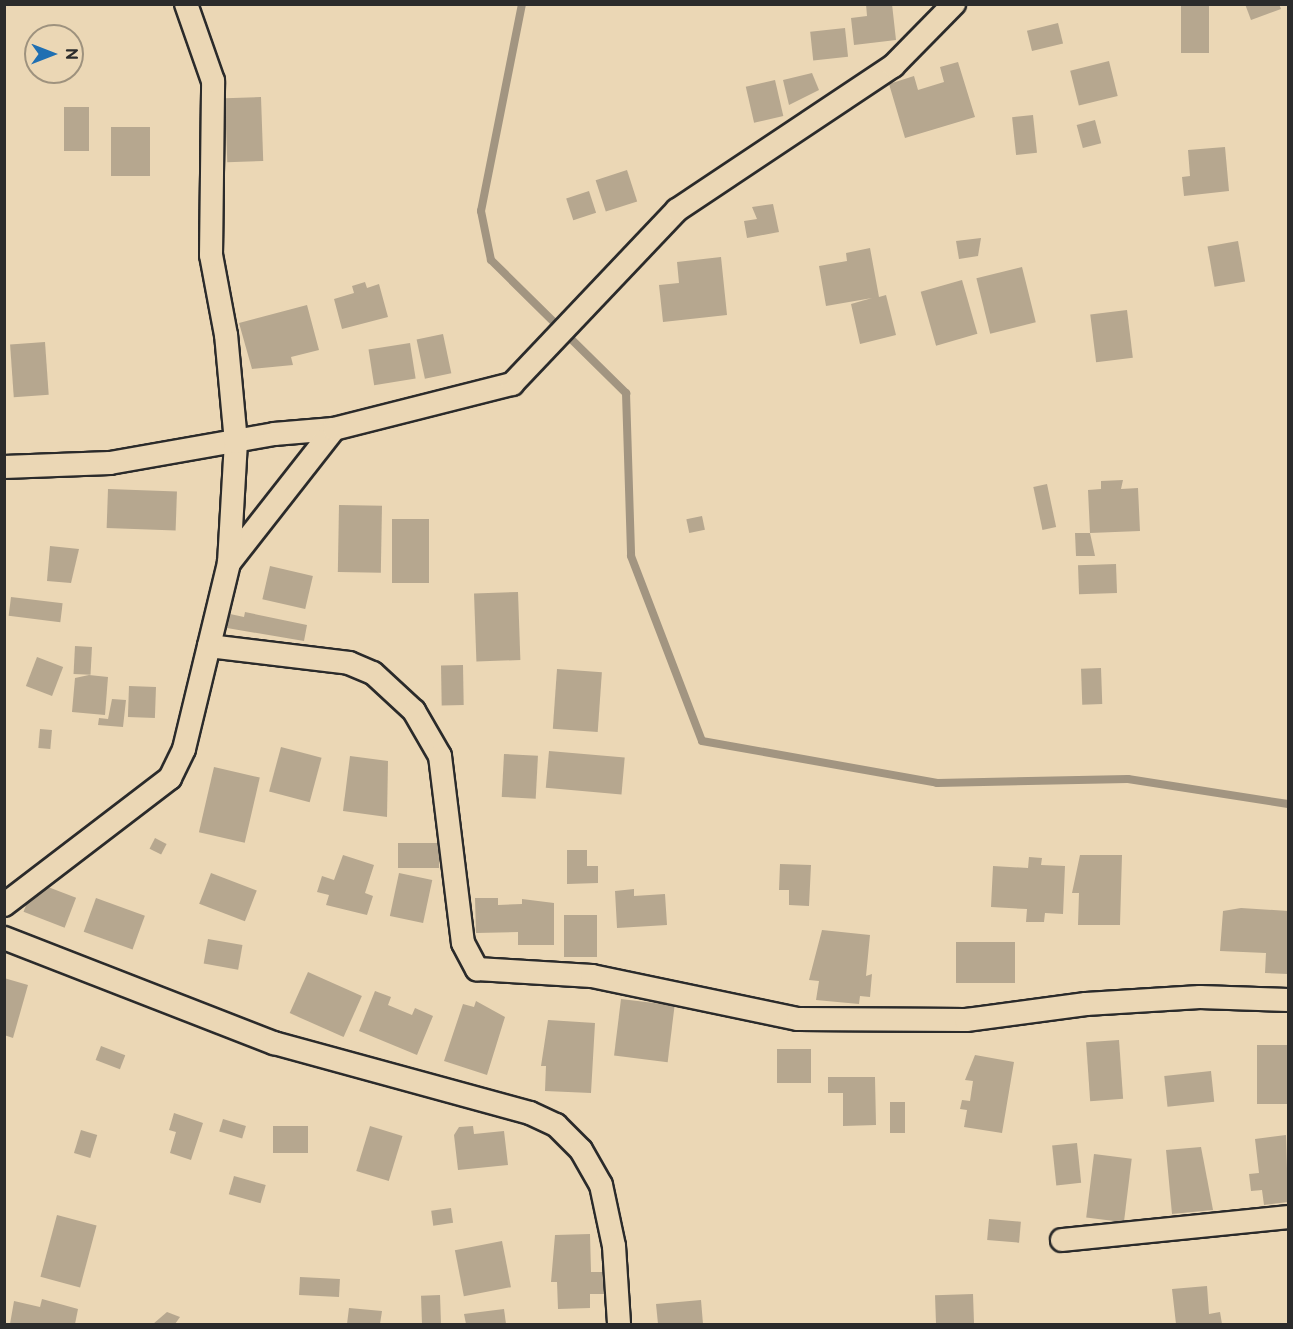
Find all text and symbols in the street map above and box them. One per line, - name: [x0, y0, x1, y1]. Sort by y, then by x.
- north arrow: [24, 24, 84, 84]
- text: N: [61, 48, 80, 60]

